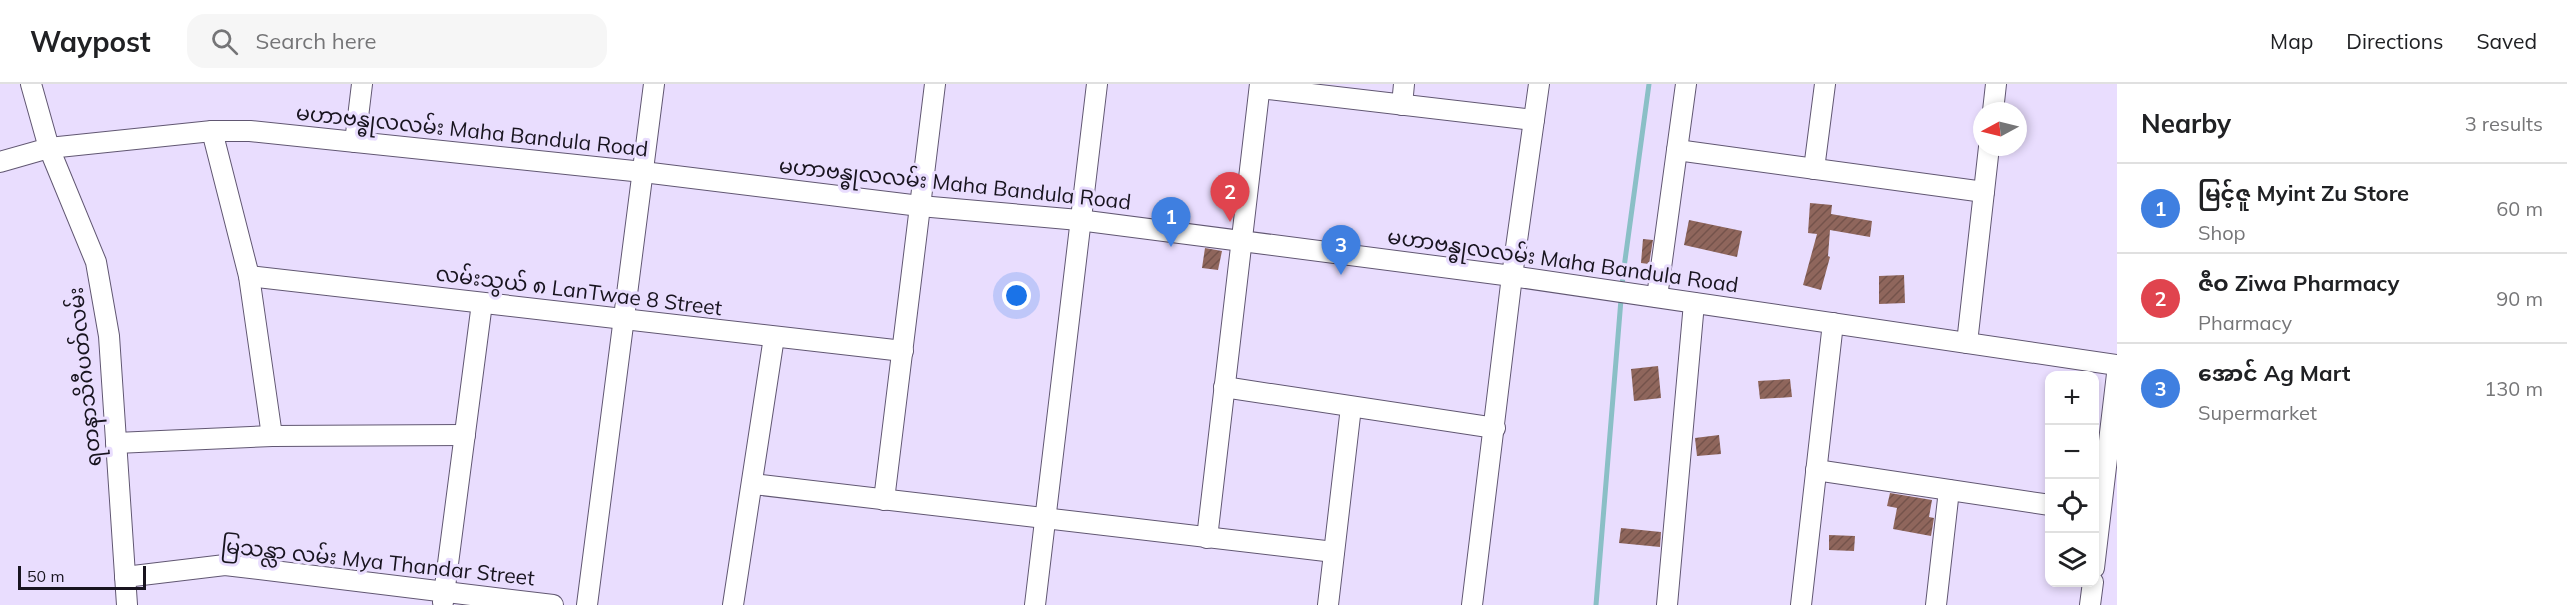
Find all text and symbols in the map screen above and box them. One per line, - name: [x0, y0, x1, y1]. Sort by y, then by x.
- search box: [187, 14, 607, 68]
- text: Waypost: [30, 24, 151, 59]
- icon: search: [208, 25, 241, 58]
- text: Search here: [256, 27, 377, 55]
- text: Map: [2270, 28, 2313, 54]
- text: Directions: [2346, 28, 2443, 54]
- text: Saved: [2476, 28, 2537, 54]
- street label: မဟာဗန္ဓုလလမ်း Maha Bandula Road: [294, 97, 650, 167]
- north arrow: [1973, 102, 2027, 156]
- text: Nearby: [2141, 107, 2231, 140]
- text: 3 results: [2465, 111, 2543, 136]
- street label: မဟာဗန္ဓုလလမ်း Maha Bandula Road: [777, 150, 1133, 220]
- pin: 2: [1210, 172, 1250, 222]
- text: မြင့်ဇူ Myint Zu Store: [2198, 179, 2409, 207]
- text: 1: [2155, 196, 2167, 221]
- text: 60 m: [2496, 196, 2543, 221]
- pin: 1: [1152, 198, 1190, 247]
- text: Shop: [2198, 220, 2246, 245]
- street label: မဟာဗန္ဓုလလမ်း Maha Bandula Road: [1385, 221, 1740, 303]
- pin: 3: [1322, 226, 1360, 275]
- street label: လမ်းသွယ် ၈ LanTwae 8 Street: [434, 258, 724, 324]
- text: ဇီဝ Ziwa Pharmacy: [2198, 269, 2400, 297]
- your location: [1002, 281, 1031, 310]
- street label: ရတနာသိဂီပတ်လမ်း: [60, 286, 111, 468]
- text: 2: [2155, 286, 2167, 311]
- text: 90 m: [2496, 286, 2543, 311]
- text: Pharmacy: [2198, 310, 2292, 335]
- text: အောင် Ag Mart: [2198, 359, 2350, 387]
- map controls: [2045, 371, 2099, 587]
- button: +: [2045, 371, 2099, 425]
- text: 3: [2155, 376, 2167, 401]
- text: 130 m: [2484, 376, 2543, 401]
- text: Supermarket: [2198, 400, 2317, 425]
- button: −: [2045, 425, 2099, 479]
- button: locate: [2045, 479, 2099, 533]
- street label: မြသန္လာ လမ်း Mya Thandar Street: [220, 530, 536, 595]
- button: layers: [2045, 533, 2099, 587]
- scale bar: [18, 563, 146, 590]
- text: 50 m: [27, 566, 64, 586]

